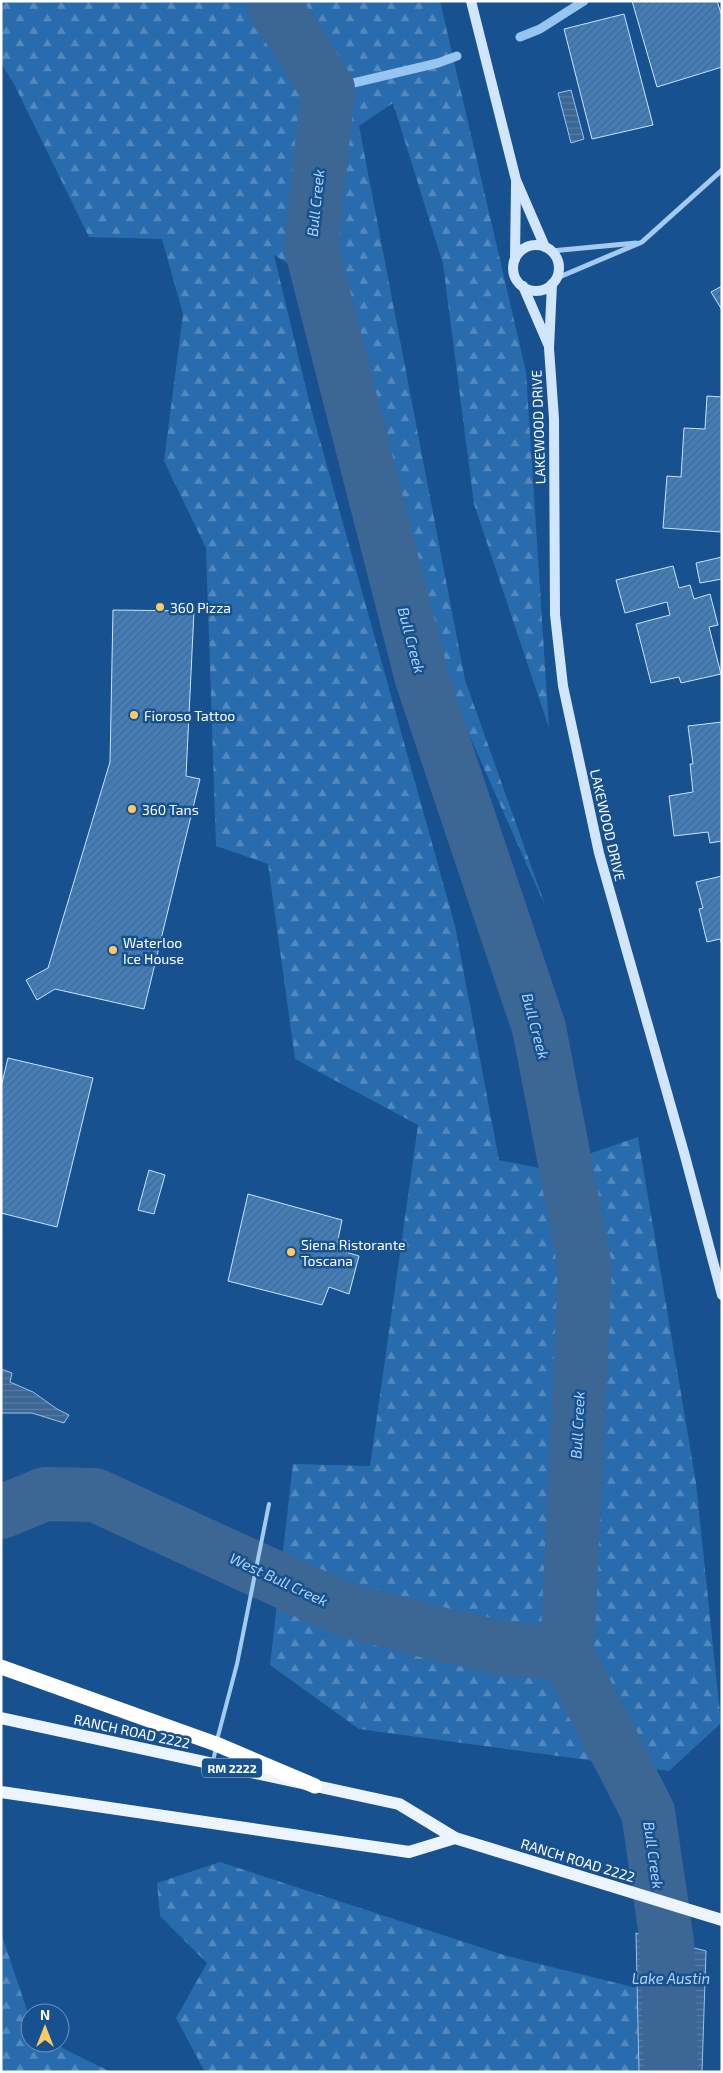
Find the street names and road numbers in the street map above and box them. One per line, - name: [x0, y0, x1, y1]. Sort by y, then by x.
- street label: LAKEWOOD DRIVE: [528, 369, 548, 484]
- street label: LAKEWOOD DRIVE: [587, 767, 629, 883]
- street label: RANCH ROAD 2222: [72, 1710, 192, 1752]
- road number: RM 2222: [202, 1759, 262, 1778]
- street label: RANCH ROAD 2222: [519, 1835, 637, 1885]

